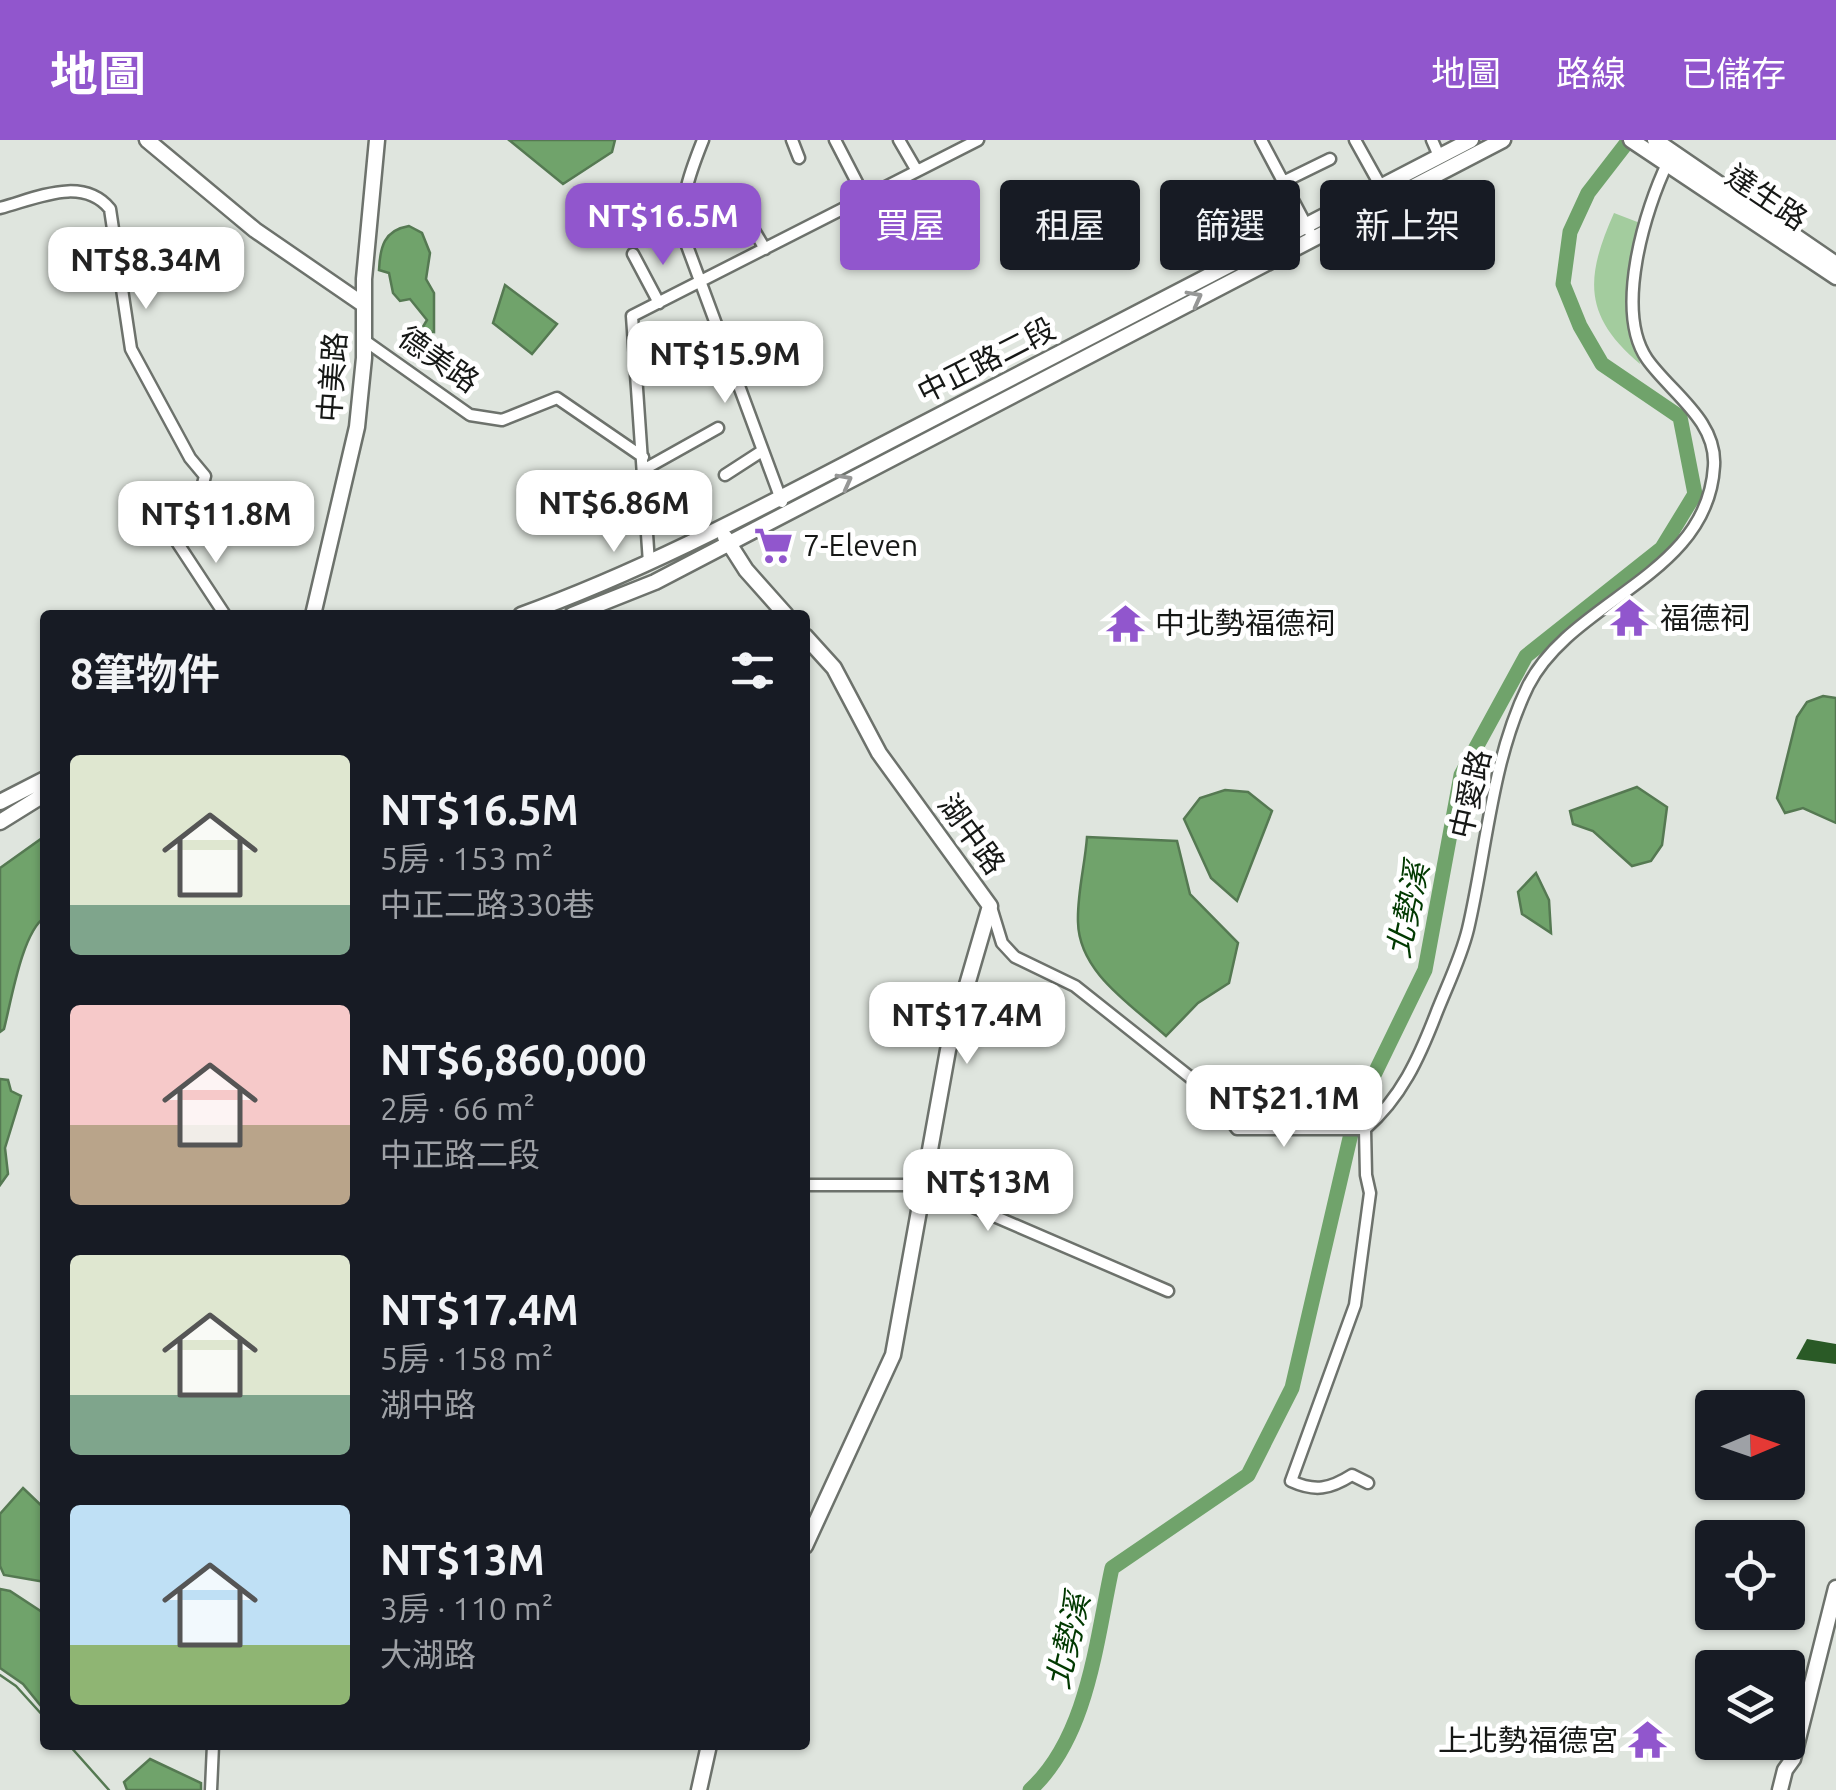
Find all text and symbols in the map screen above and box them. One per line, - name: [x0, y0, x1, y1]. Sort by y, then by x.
- text: 地圖: [50, 46, 146, 100]
- text: 地圖: [1431, 53, 1501, 93]
- text: 路線: [1556, 53, 1626, 93]
- text: 已儲存: [1681, 53, 1786, 93]
- street label: 達生路: [1720, 158, 1814, 236]
- chip: 買屋: [840, 180, 980, 270]
- chip: 租屋: [1000, 180, 1140, 270]
- chip: 篩選: [1160, 180, 1300, 270]
- chip: 新上架: [1320, 180, 1495, 270]
- pin: NT$16.5M: [560, 183, 766, 268]
- text: NT$16.5M: [587, 197, 739, 233]
- pin: NT$8.34M: [43, 227, 249, 312]
- text: NT$8.34M: [70, 241, 222, 277]
- one-way arrow: [1184, 291, 1202, 310]
- street label: 中正路二段: [911, 311, 1061, 409]
- street label: 德美路: [392, 319, 486, 399]
- pin: NT$15.9M: [622, 321, 828, 406]
- street label: 中美路: [312, 331, 352, 423]
- text: NT$15.9M: [649, 335, 801, 371]
- pin: NT$6.86M: [511, 470, 717, 555]
- one-way arrow: [834, 474, 852, 494]
- pin: NT$11.8M: [113, 481, 319, 566]
- text: NT$6.86M: [538, 484, 690, 520]
- text: NT$11.8M: [140, 495, 292, 531]
- supermarket icon: 7-Eleven: [752, 524, 794, 566]
- place label: 7-Eleven: [803, 528, 918, 562]
- temple icon: 福德祠: [1609, 597, 1651, 639]
- place label: 福德祠: [1660, 601, 1750, 635]
- temple icon: 中北勢福德祠: [1104, 602, 1146, 644]
- place label: 中北勢福德祠: [1155, 606, 1335, 640]
- icon: filters: [725, 643, 780, 698]
- text: 8筆物件: [70, 650, 220, 697]
- street label: 中愛路: [1443, 746, 1497, 842]
- text: NT$16.5M: [380, 786, 579, 833]
- street label: 湖中路: [932, 788, 1012, 880]
- icon: home: [150, 795, 270, 915]
- text: 5房 · 153 m²: [380, 840, 553, 876]
- water label: 北勢溪: [1379, 855, 1435, 961]
- text: 中正二路330巷: [380, 886, 594, 922]
- pin: NT$17.4M: [864, 982, 1070, 1067]
- text: NT$17.4M: [891, 996, 1043, 1032]
- text: NT$6,860,000: [380, 1036, 647, 1083]
- icon: home: [150, 1045, 270, 1165]
- pin: NT$21.1M: [1181, 1065, 1387, 1150]
- text: NT$21.1M: [1208, 1079, 1360, 1115]
- text: 2房 · 66 m²: [380, 1090, 535, 1126]
- text: 中正路二段: [380, 1136, 540, 1172]
- pin: NT$13M: [907, 1149, 1069, 1234]
- text: NT$13M: [925, 1163, 1051, 1199]
- text: NT$17.4M: [380, 1286, 579, 1333]
- icon: home: [150, 1295, 270, 1415]
- text: 5房 · 158 m²: [380, 1340, 553, 1376]
- text: 湖中路: [380, 1386, 476, 1422]
- north arrow: [1695, 1390, 1805, 1500]
- map controls: [1695, 1390, 1805, 1760]
- button: locate: [1695, 1520, 1805, 1630]
- text: NT$13M: [380, 1536, 545, 1583]
- icon: home: [150, 1545, 270, 1665]
- water label: 北勢溪: [1039, 1586, 1096, 1692]
- text: 3房 · 110 m²: [380, 1590, 553, 1626]
- text: 大湖路: [380, 1636, 476, 1672]
- button: layers: [1695, 1650, 1805, 1760]
- temple icon: 上北勢福德宮: [1627, 1719, 1669, 1761]
- place label: 上北勢福德宮: [1438, 1723, 1618, 1757]

